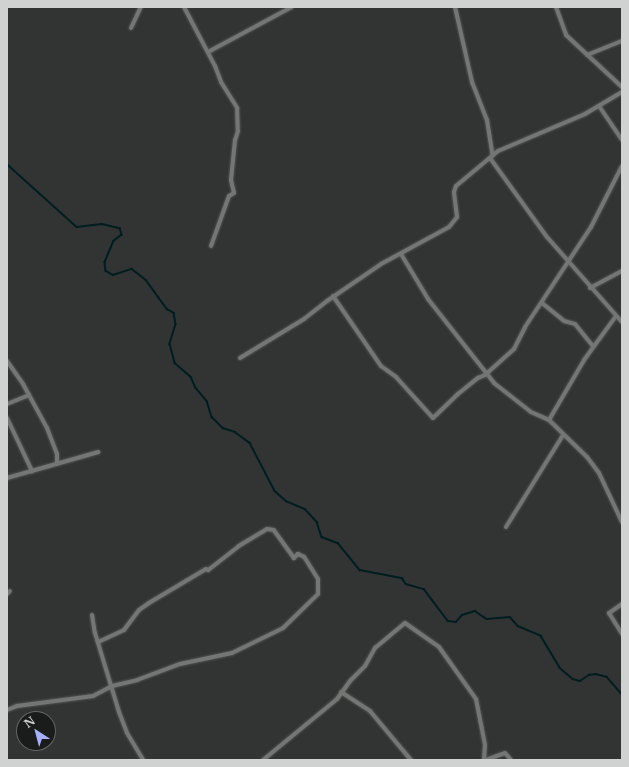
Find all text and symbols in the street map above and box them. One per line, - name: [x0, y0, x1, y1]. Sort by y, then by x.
- north arrow: [16, 711, 56, 751]
- text: N: [21, 713, 38, 731]

